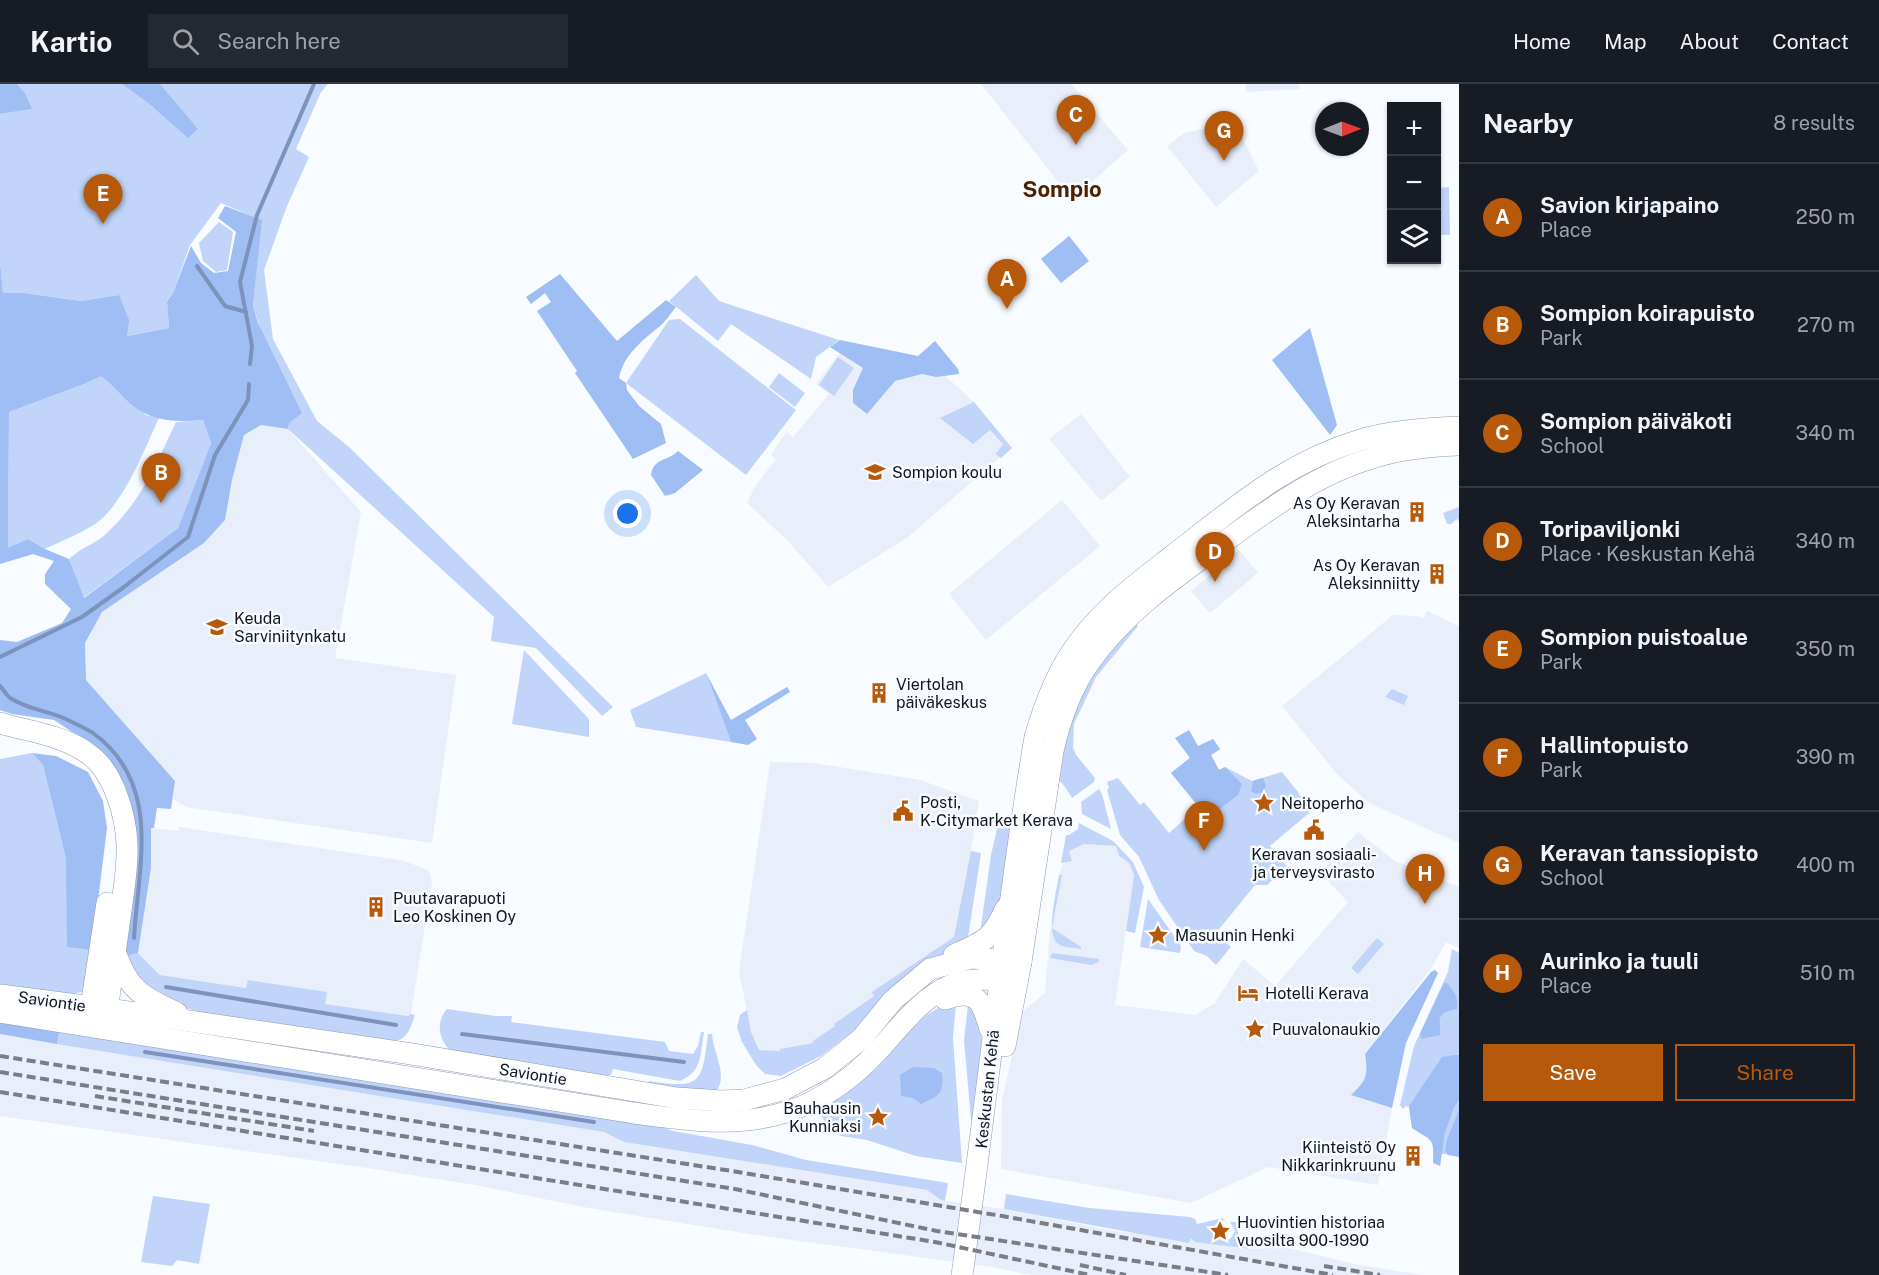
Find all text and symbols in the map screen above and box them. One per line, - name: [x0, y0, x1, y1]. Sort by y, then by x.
- search box: [148, 14, 568, 68]
- text: Kartio: [30, 25, 112, 58]
- icon: search: [169, 25, 202, 58]
- text: Search here: [217, 28, 341, 54]
- text: Home: [1513, 29, 1571, 54]
- text: Map: [1604, 29, 1647, 54]
- text: About: [1680, 29, 1739, 54]
- text: Contact: [1772, 29, 1849, 54]
- pin: C: [1056, 95, 1096, 145]
- north arrow: [1315, 102, 1369, 156]
- map controls: [1387, 102, 1441, 264]
- button: +: [1387, 102, 1441, 156]
- text: Nearby: [1483, 108, 1573, 139]
- text: 8 results: [1773, 111, 1855, 135]
- pin: G: [1204, 112, 1244, 161]
- button: −: [1387, 156, 1441, 210]
- pin: E: [84, 174, 122, 224]
- district label: Sompio: [1022, 176, 1102, 202]
- text: Savion kirjapaino: [1540, 192, 1719, 218]
- text: A: [1495, 205, 1510, 229]
- text: 250 m: [1796, 205, 1855, 229]
- button: layers: [1387, 210, 1441, 264]
- text: Place: [1540, 218, 1592, 242]
- pin: A: [988, 260, 1026, 309]
- text: Sompion koirapuisto: [1540, 300, 1755, 326]
- text: B: [1496, 313, 1509, 337]
- text: 270 m: [1797, 313, 1855, 337]
- text: Park: [1540, 326, 1583, 350]
- text: Sompion päiväkoti: [1540, 408, 1732, 434]
- text: C: [1495, 421, 1510, 445]
- text: 340 m: [1795, 421, 1855, 445]
- text: School: [1540, 434, 1604, 458]
- pin: B: [142, 454, 180, 503]
- school or university icon: Sompion koulu: [863, 460, 887, 484]
- place label: Sompion koulu: [892, 463, 1002, 482]
- place label: As Oy Keravan Aleksintarha: [1293, 494, 1400, 531]
- your location: [613, 499, 642, 528]
- building icon: As Oy Keravan Aleksintarha: [1405, 500, 1429, 524]
- text: Toripaviljonki: [1540, 516, 1680, 542]
- text: D: [1495, 529, 1510, 553]
- text: 340 m: [1795, 529, 1855, 553]
- pin: D: [1196, 532, 1234, 582]
- text: Place · Keskustan Kehä: [1540, 542, 1755, 566]
- place label: As Oy Keravan Aleksinniitty: [1313, 556, 1420, 593]
- building icon: As Oy Keravan Aleksinniitty: [1425, 562, 1449, 586]
- place label: Keuda Sarviniitynkatu: [234, 609, 346, 646]
- school or university icon: Keuda Sarviniitynkatu: [205, 615, 229, 639]
- text: Sompion puistoalue: [1540, 624, 1748, 650]
- text: E: [1496, 637, 1509, 661]
- text: 350 m: [1795, 637, 1855, 661]
- text: Park: [1540, 650, 1583, 674]
- place label: Viertolan päiväkeskus: [896, 675, 987, 712]
- building icon: Viertolan päiväkeskus: [867, 681, 891, 705]
- text: Hallintopuisto: [1540, 732, 1689, 758]
- text: F: [1496, 745, 1509, 769]
- text: 390 m: [1796, 745, 1855, 769]
- text: Park: [1540, 758, 1583, 782]
- place icon: Neitoperho: [1252, 791, 1276, 815]
- place label: Posti, K-Citymarket Kerava: [920, 793, 1073, 830]
- place label: Neitoperho: [1281, 794, 1364, 813]
- public building icon: Posti, K-Citymarket Kerava: [891, 799, 915, 823]
- pin: F: [1184, 802, 1224, 851]
- public building icon: Keravan sosiaali- ja terveysvirasto: [1302, 818, 1326, 842]
- text: Keravan tanssiopisto: [1540, 840, 1759, 866]
- place label: Keravan sosiaali- ja terveysvirasto: [1251, 845, 1377, 882]
- text: G: [1495, 853, 1510, 877]
- text: 400 m: [1796, 853, 1855, 877]
- pin: H: [1406, 854, 1444, 904]
- text: School: [1540, 866, 1604, 890]
- place label: Puutavarapuoti Leo Koskinen Oy: [393, 889, 517, 926]
- building icon: Puutavarapuoti Leo Koskinen Oy: [364, 895, 388, 919]
- place icon: Masuunin Henki: [1146, 923, 1170, 947]
- place label: Masuunin Henki: [1175, 926, 1294, 945]
- text: Aurinko ja tuuli: [1540, 948, 1699, 974]
- text: H: [1495, 961, 1510, 985]
- text: 510 m: [1800, 961, 1855, 985]
- text: Place: [1540, 974, 1592, 998]
- hotel icon: Hotelli Kerava: [1236, 981, 1260, 1005]
- place label: Hotelli Kerava: [1265, 984, 1369, 1003]
- street label: Saviontie: [17, 987, 87, 1016]
- place icon: Puuvalonaukio: [1243, 1017, 1267, 1041]
- place label: Puuvalonaukio: [1272, 1020, 1380, 1039]
- street label: Keskustan Kehä: [972, 1029, 1003, 1149]
- button: Save: [1483, 1044, 1663, 1101]
- button: Share: [1675, 1044, 1855, 1101]
- street label: Saviontie: [498, 1060, 568, 1089]
- place label: Bauhausin Kunniaksi: [783, 1099, 861, 1136]
- place icon: Bauhausin Kunniaksi: [866, 1105, 890, 1129]
- place label: Kiinteistö Oy Nikkarinkruunu: [1281, 1138, 1396, 1175]
- building icon: Kiinteistö Oy Nikkarinkruunu: [1401, 1144, 1425, 1168]
- place label: Huovintien historiaa vuosilta 900-1990: [1237, 1213, 1385, 1250]
- place icon: Huovintien historiaa vuosilta 900-1990: [1208, 1219, 1232, 1243]

